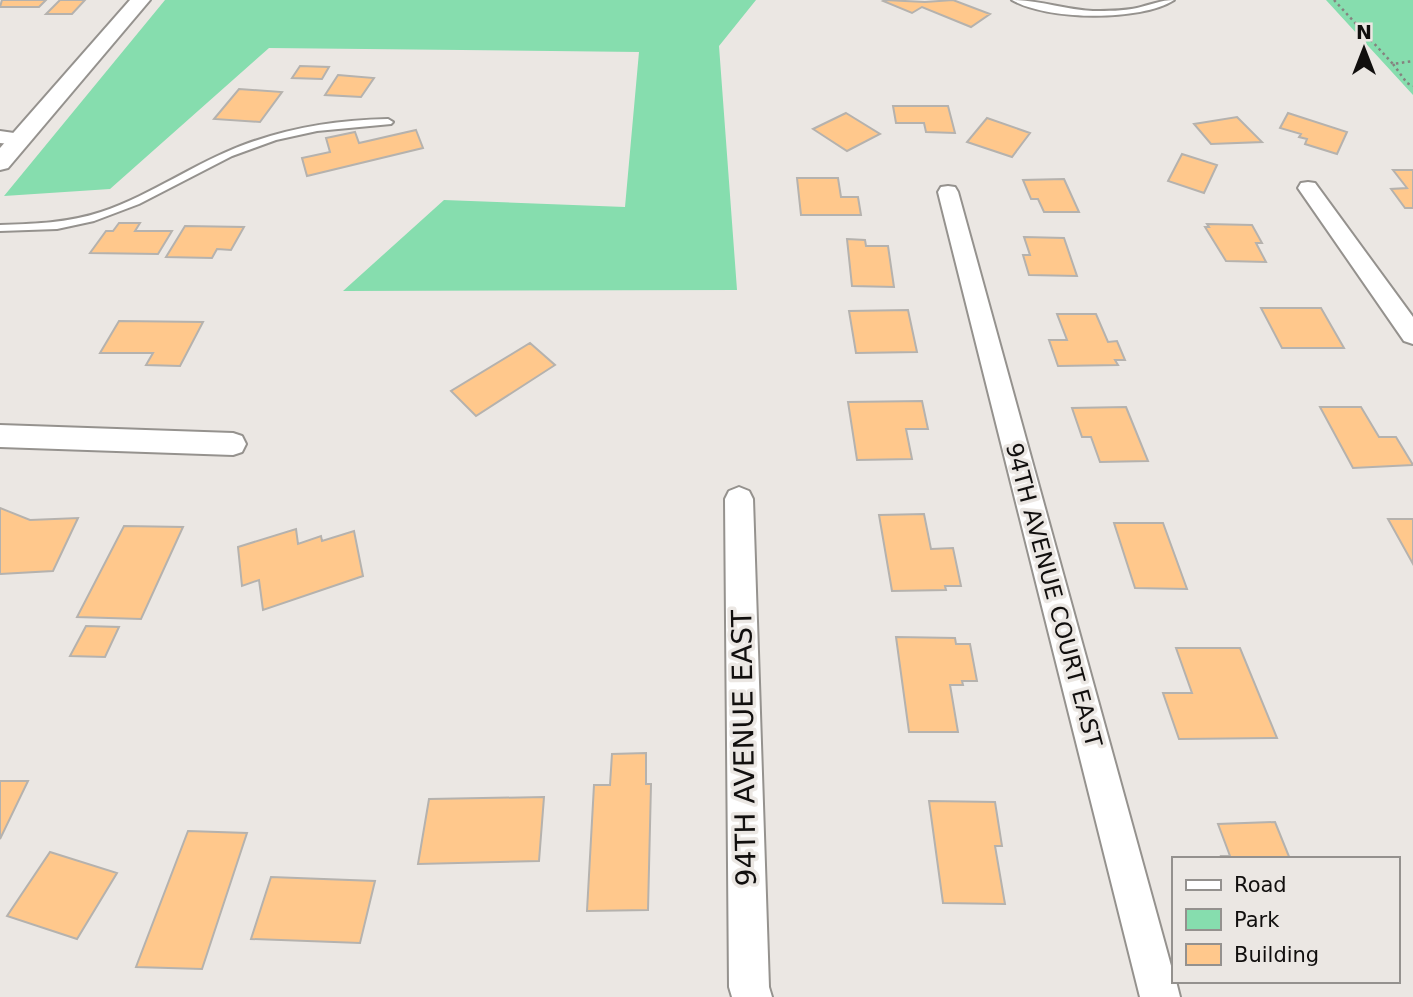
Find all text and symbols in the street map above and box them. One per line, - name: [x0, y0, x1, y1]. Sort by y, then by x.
- north arrow: [1329, 14, 1399, 84]
- text: N: [1356, 21, 1372, 43]
- street label: 94TH AVENUE COURT EAST: [1001, 440, 1107, 751]
- street label: 94TH AVENUE EAST: [725, 609, 763, 887]
- legend: [1172, 857, 1399, 983]
- text: Road: [1234, 873, 1287, 897]
- text: Park: [1234, 908, 1280, 932]
- text: Building: [1234, 943, 1319, 967]

